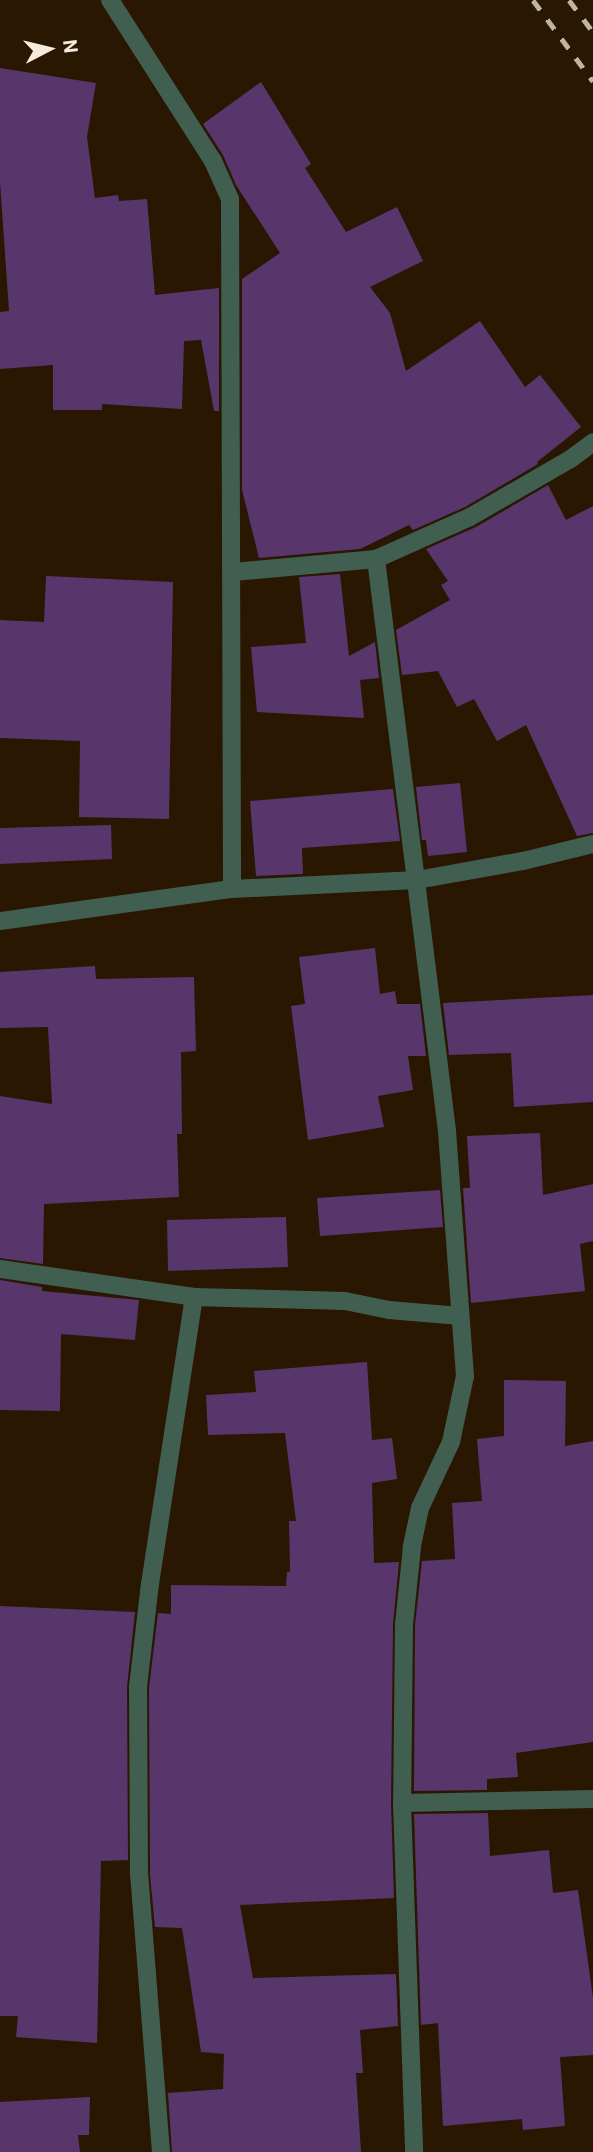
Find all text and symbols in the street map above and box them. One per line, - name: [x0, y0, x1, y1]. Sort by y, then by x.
- north arrow: [14, 14, 84, 84]
- text: N: [58, 38, 83, 54]

